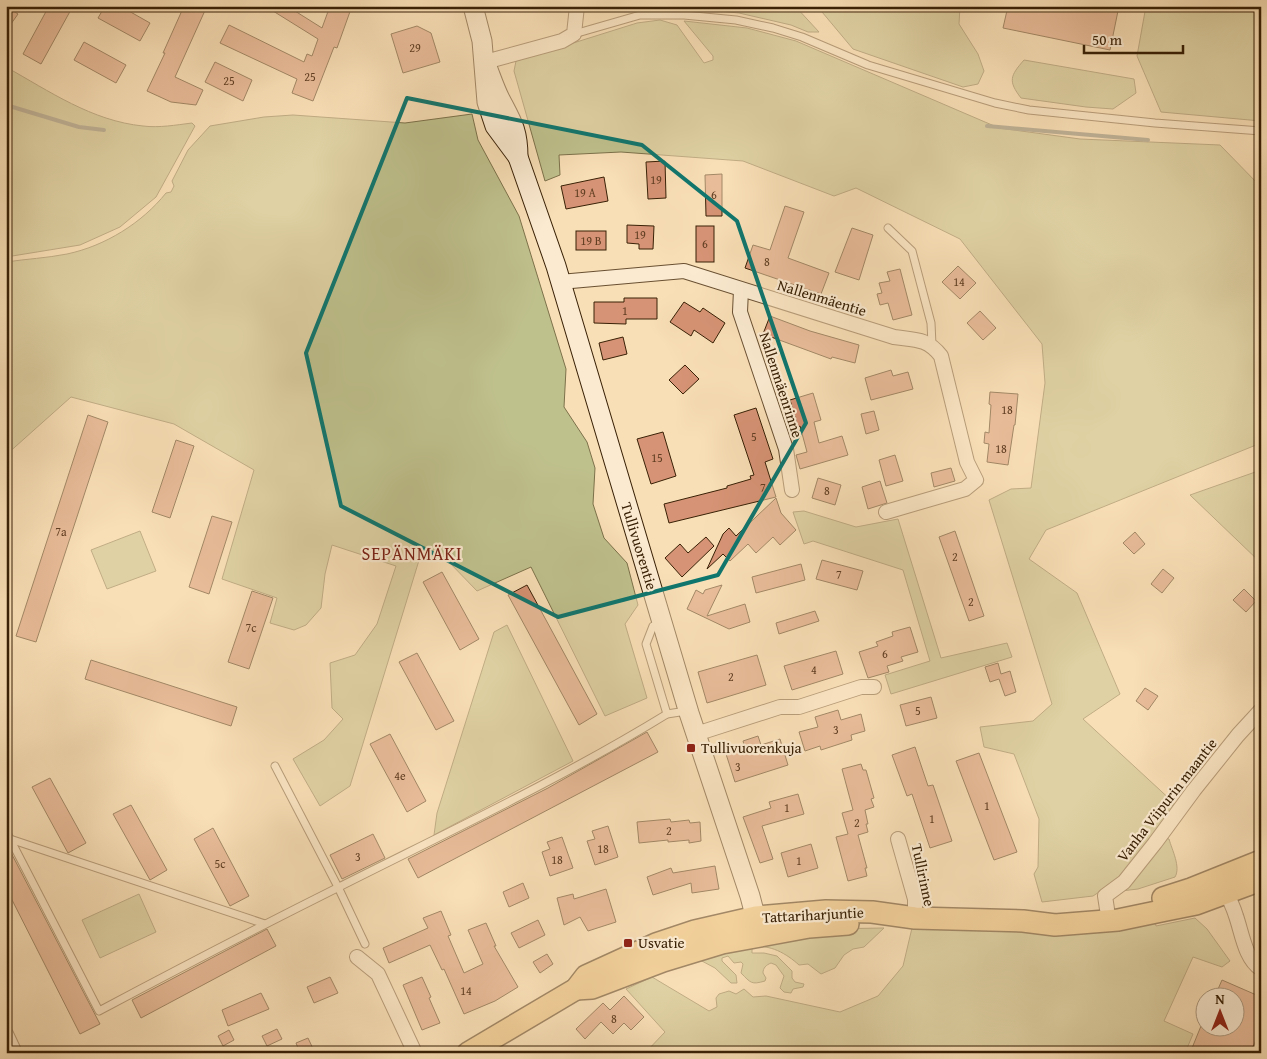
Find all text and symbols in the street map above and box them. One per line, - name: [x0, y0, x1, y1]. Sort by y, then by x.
- scale bar: [1084, 22, 1183, 54]
- text: 50 m: [1092, 29, 1123, 50]
- house number: 29: [409, 39, 421, 56]
- house number: 25: [304, 68, 316, 85]
- house number: 25: [223, 72, 235, 89]
- house number: 19: [650, 171, 662, 188]
- house number: 19 A: [574, 184, 596, 201]
- house number: 6: [711, 186, 717, 203]
- house number: 19: [634, 226, 646, 243]
- house number: 19 B: [581, 232, 602, 249]
- house number: 6: [702, 235, 708, 252]
- house number: 8: [764, 253, 770, 270]
- house number: 14: [953, 273, 965, 290]
- street label: Nallenmäentie: [775, 274, 869, 321]
- house number: 1: [622, 302, 628, 319]
- street label: Nallenmäenrinne: [755, 329, 808, 440]
- house number: 18: [1001, 401, 1013, 418]
- house number: 5: [751, 428, 757, 445]
- house number: 18: [995, 440, 1007, 457]
- house number: 15: [651, 449, 663, 466]
- house number: 7: [760, 479, 766, 496]
- house number: 8: [824, 482, 830, 499]
- street label: Tullivuorentie: [616, 500, 663, 592]
- house number: 7a: [55, 523, 67, 540]
- district label: SEPÄNMÄKI: [361, 540, 463, 567]
- house number: 2: [952, 548, 958, 565]
- house number: 7: [836, 566, 842, 583]
- house number: 2: [968, 593, 974, 610]
- house number: 7c: [245, 619, 257, 636]
- house number: 6: [882, 645, 888, 662]
- house number: 4: [811, 661, 817, 678]
- house number: 2: [728, 668, 734, 685]
- house number: 5: [915, 702, 921, 719]
- house number: 3: [833, 721, 839, 738]
- street label: Vanha Viipurin maantie: [1112, 734, 1221, 866]
- place label: Tullivuorenkuja: [701, 737, 802, 758]
- marker: Tullivuorenkuja: [685, 742, 697, 754]
- house number: 3: [735, 758, 741, 775]
- house number: 4e: [394, 767, 406, 784]
- house number: 1: [984, 797, 990, 814]
- house number: 1: [784, 799, 790, 816]
- house number: 1: [929, 810, 935, 827]
- house number: 2: [854, 814, 860, 831]
- house number: 2: [666, 822, 672, 839]
- house number: 18: [597, 840, 609, 857]
- street label: Tullirinne: [907, 842, 940, 908]
- house number: 3: [355, 848, 361, 865]
- house number: 18: [551, 851, 563, 868]
- house number: 1: [796, 852, 802, 869]
- house number: 5c: [214, 855, 226, 872]
- street label: Tattariharjuntie: [762, 901, 864, 928]
- place label: Usvatie: [638, 932, 685, 953]
- marker: Usvatie: [622, 937, 634, 949]
- house number: 14: [460, 982, 472, 999]
- north arrow: [1194, 986, 1244, 1036]
- text: N: [1215, 989, 1225, 1009]
- house number: 8: [611, 1010, 617, 1027]

